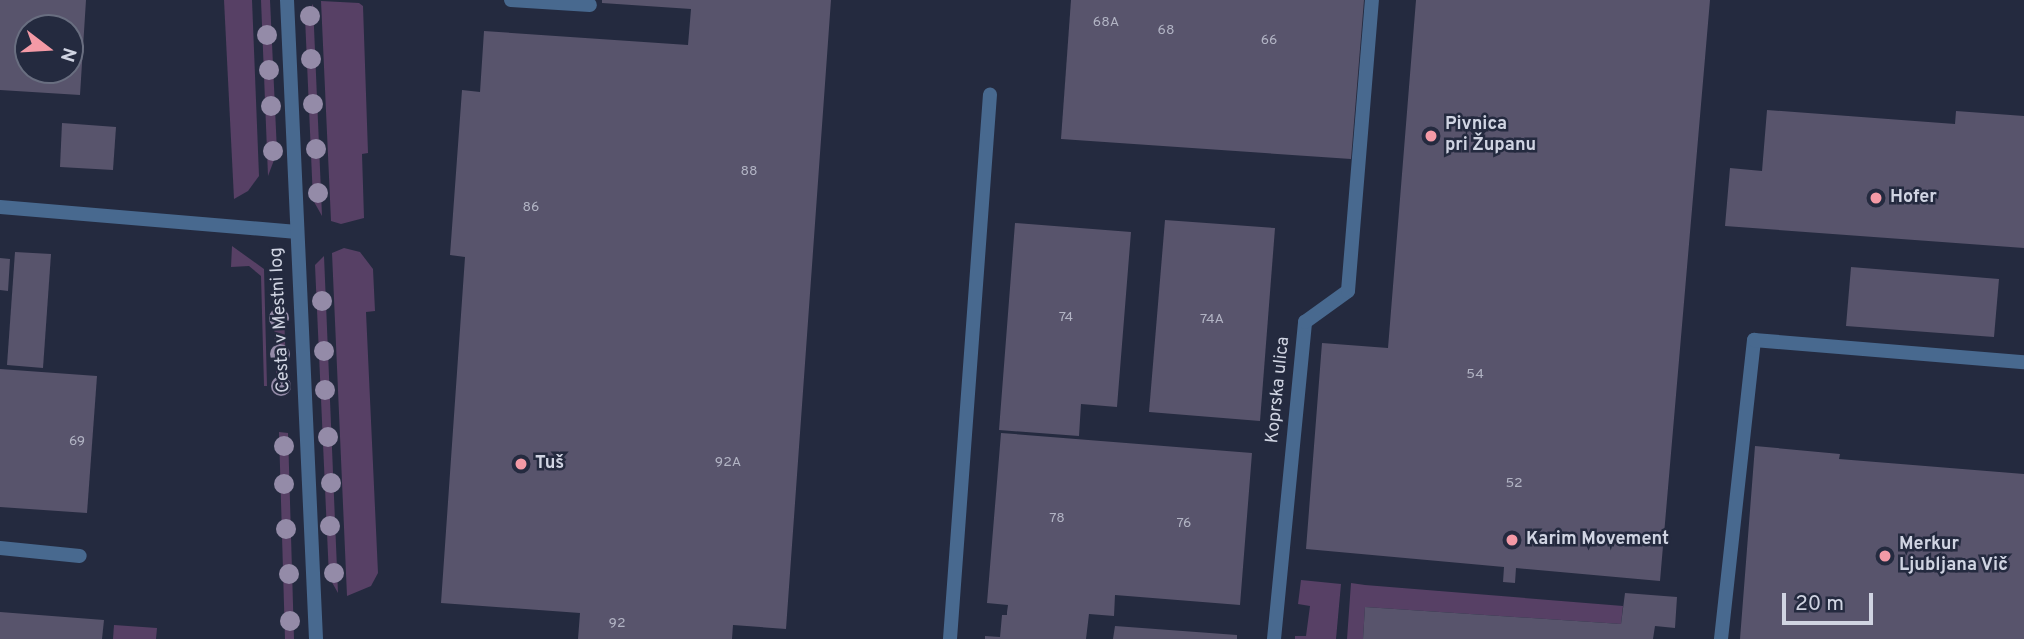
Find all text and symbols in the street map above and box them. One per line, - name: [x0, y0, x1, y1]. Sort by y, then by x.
- north arrow: [14, 14, 84, 84]
- house number: 68A: [1093, 15, 1119, 31]
- house number: 68: [1158, 23, 1174, 39]
- house number: 66: [1261, 33, 1277, 49]
- text: N: [54, 45, 81, 65]
- place label: Pivnica pri Županu: [1445, 115, 1536, 158]
- marker: Pivnica pri Županu: [1423, 128, 1439, 144]
- house number: 88: [740, 164, 758, 180]
- place label: Hofer: [1890, 187, 1937, 209]
- marker: Hofer: [1868, 190, 1884, 206]
- house number: 86: [523, 200, 539, 216]
- street label: Cesta v Mestni log: [266, 247, 296, 393]
- house number: 74: [1059, 310, 1073, 326]
- house number: 74A: [1200, 312, 1224, 328]
- street label: Koprska ulica: [1263, 336, 1295, 444]
- house number: 54: [1466, 367, 1484, 383]
- house number: 69: [69, 434, 85, 450]
- place label: Tuš: [535, 453, 564, 475]
- house number: 92A: [715, 455, 741, 471]
- marker: Tuš: [513, 456, 529, 472]
- house number: 52: [1505, 476, 1523, 492]
- house number: 78: [1049, 511, 1065, 527]
- house number: 76: [1177, 516, 1191, 532]
- place label: Karim Movement: [1526, 529, 1669, 551]
- marker: Karim Movement: [1504, 532, 1520, 548]
- place label: Merkur Ljubljana Vič: [1899, 535, 2009, 578]
- marker: Merkur Ljubljana Vič: [1877, 548, 1893, 564]
- scale bar: [1786, 580, 1877, 624]
- text: 20 m: [1795, 591, 1844, 618]
- house number: 92: [609, 616, 625, 632]

